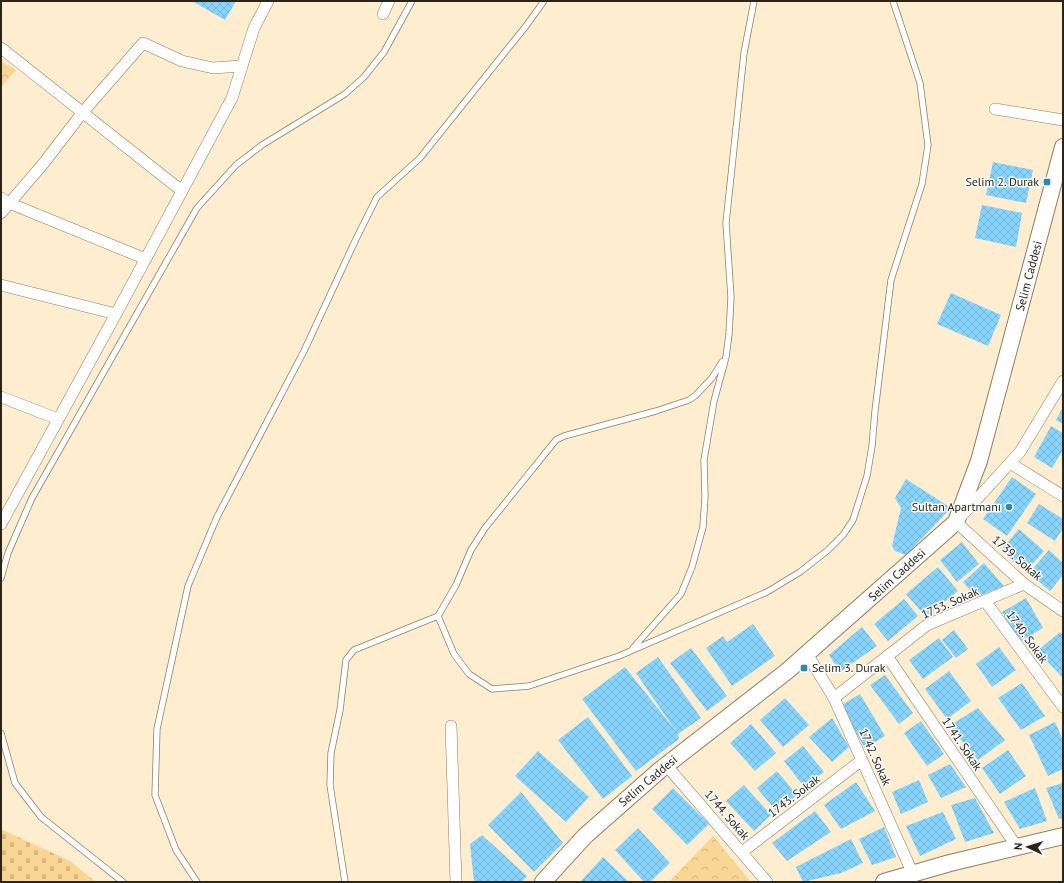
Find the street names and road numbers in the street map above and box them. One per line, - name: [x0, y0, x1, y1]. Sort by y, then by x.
- street label: Selim Caddesi: [1012, 239, 1045, 313]
- street label: 1739. Sokak: [989, 532, 1046, 584]
- street label: Selim Caddesi: [865, 545, 928, 604]
- street label: 1753. Sokak: [919, 583, 981, 622]
- street label: 1740. Sokak: [1003, 608, 1052, 666]
- street label: 1741. Sokak: [939, 714, 986, 774]
- street label: 1742. Sokak: [856, 726, 895, 788]
- street label: Selim Caddesi: [615, 752, 680, 810]
- street label: 1743. Sokak: [765, 771, 823, 820]
- street label: 1744. Sokak: [702, 787, 753, 843]

